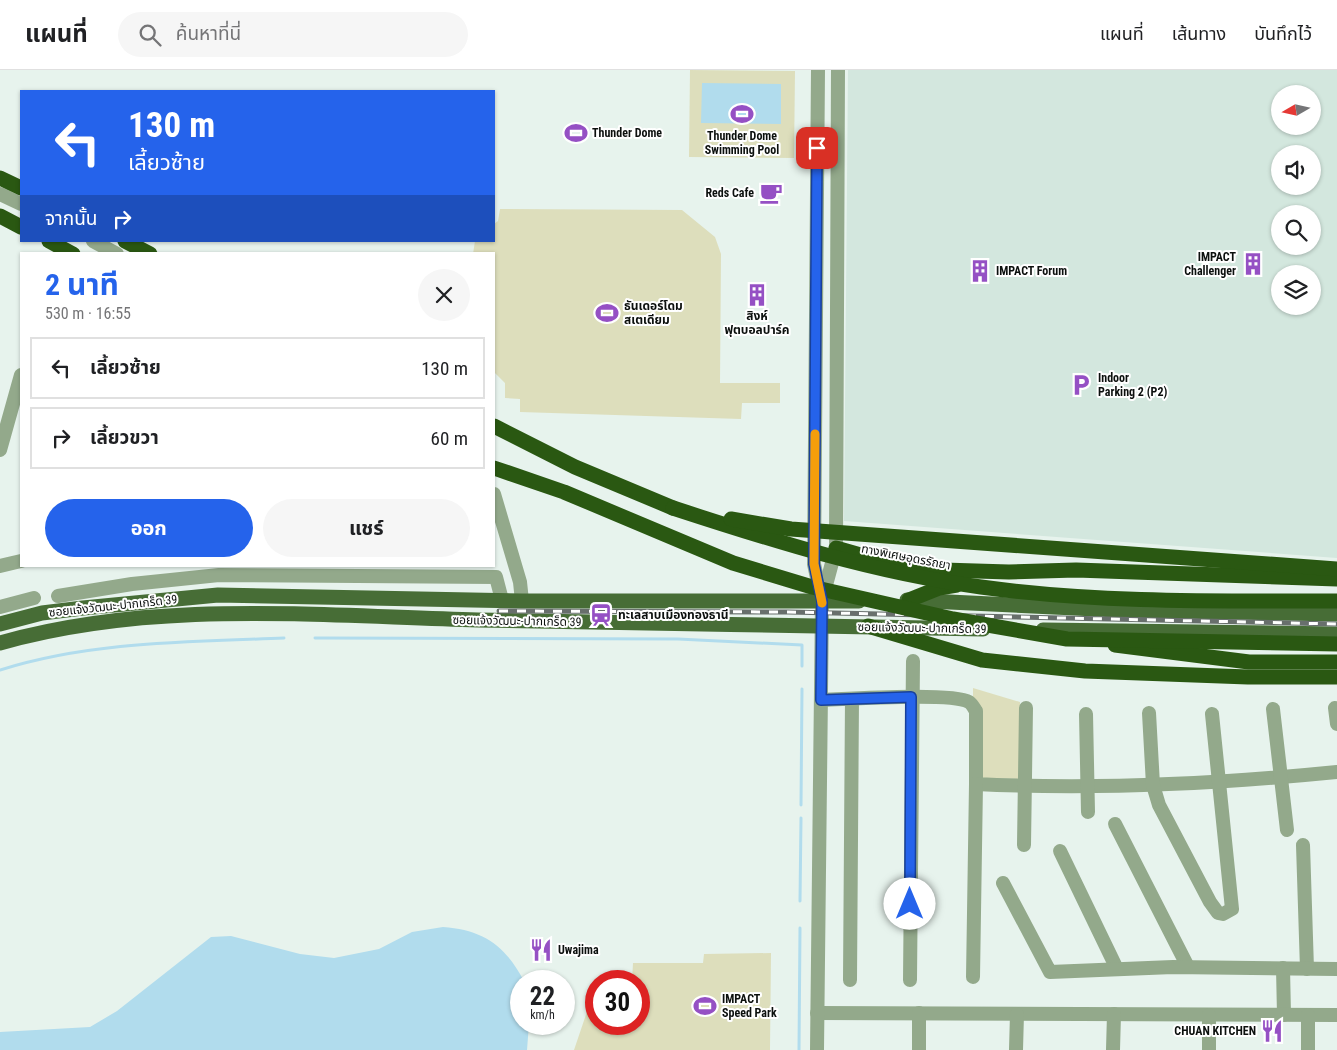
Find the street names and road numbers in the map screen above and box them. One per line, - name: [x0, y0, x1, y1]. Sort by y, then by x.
- street label: ทางพิเศษอุดรรัถยา: [860, 541, 952, 573]
- street label: ซอยแจ้งวัฒนะ-ปากเกร็ด 39: [48, 592, 178, 620]
- street label: ซอยแจ้งวัฒนะ-ปากเกร็ด 39: [452, 613, 582, 629]
- street label: ซอยแจ้งวัฒนะ-ปากเกร็ด 39: [857, 620, 987, 636]

